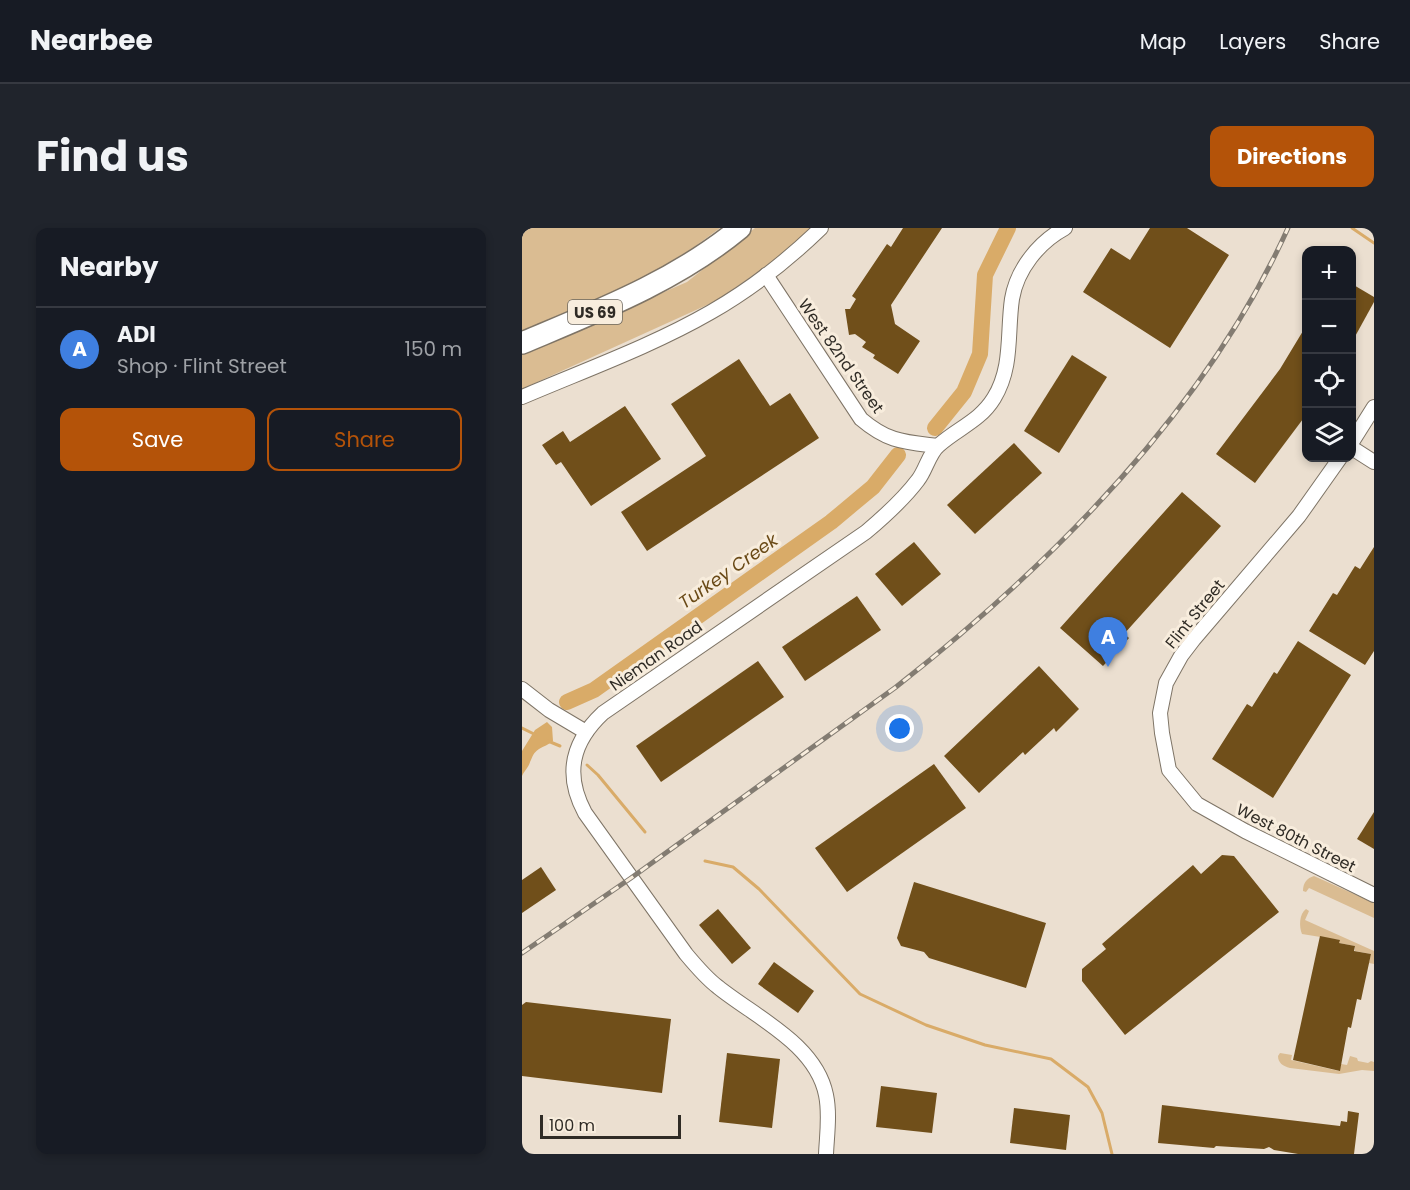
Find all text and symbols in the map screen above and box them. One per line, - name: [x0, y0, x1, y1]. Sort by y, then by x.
- text: Nearbee: [30, 21, 153, 60]
- text: Map: [1140, 27, 1186, 56]
- text: Layers: [1219, 27, 1286, 56]
- text: Share: [1319, 27, 1380, 56]
- button: Directions: [1210, 126, 1374, 187]
- text: Find us: [36, 127, 189, 186]
- map controls: [1302, 246, 1356, 462]
- button: +: [1302, 246, 1356, 300]
- text: Nearby: [60, 249, 158, 285]
- street label: West 82nd Street: [793, 294, 889, 418]
- road number: US 69: [568, 300, 622, 324]
- button: −: [1302, 300, 1356, 354]
- text: ADI: [117, 319, 156, 350]
- text: A: [72, 335, 87, 363]
- text: 150 m: [405, 335, 462, 363]
- text: Shop · Flint Street: [117, 352, 287, 380]
- button: locate: [1302, 354, 1356, 408]
- button: Save: [60, 408, 255, 471]
- button: Share: [267, 408, 462, 471]
- button: layers: [1302, 408, 1356, 462]
- water label: Turkey Creek: [673, 527, 783, 615]
- street label: Flint Street: [1160, 574, 1230, 654]
- street label: Nieman Road: [605, 615, 707, 697]
- pin: A: [1088, 618, 1128, 667]
- your location: [885, 714, 914, 743]
- street label: West 80th Street: [1232, 798, 1360, 878]
- scale bar: [540, 1112, 681, 1140]
- text: 100 m: [549, 1114, 595, 1137]

